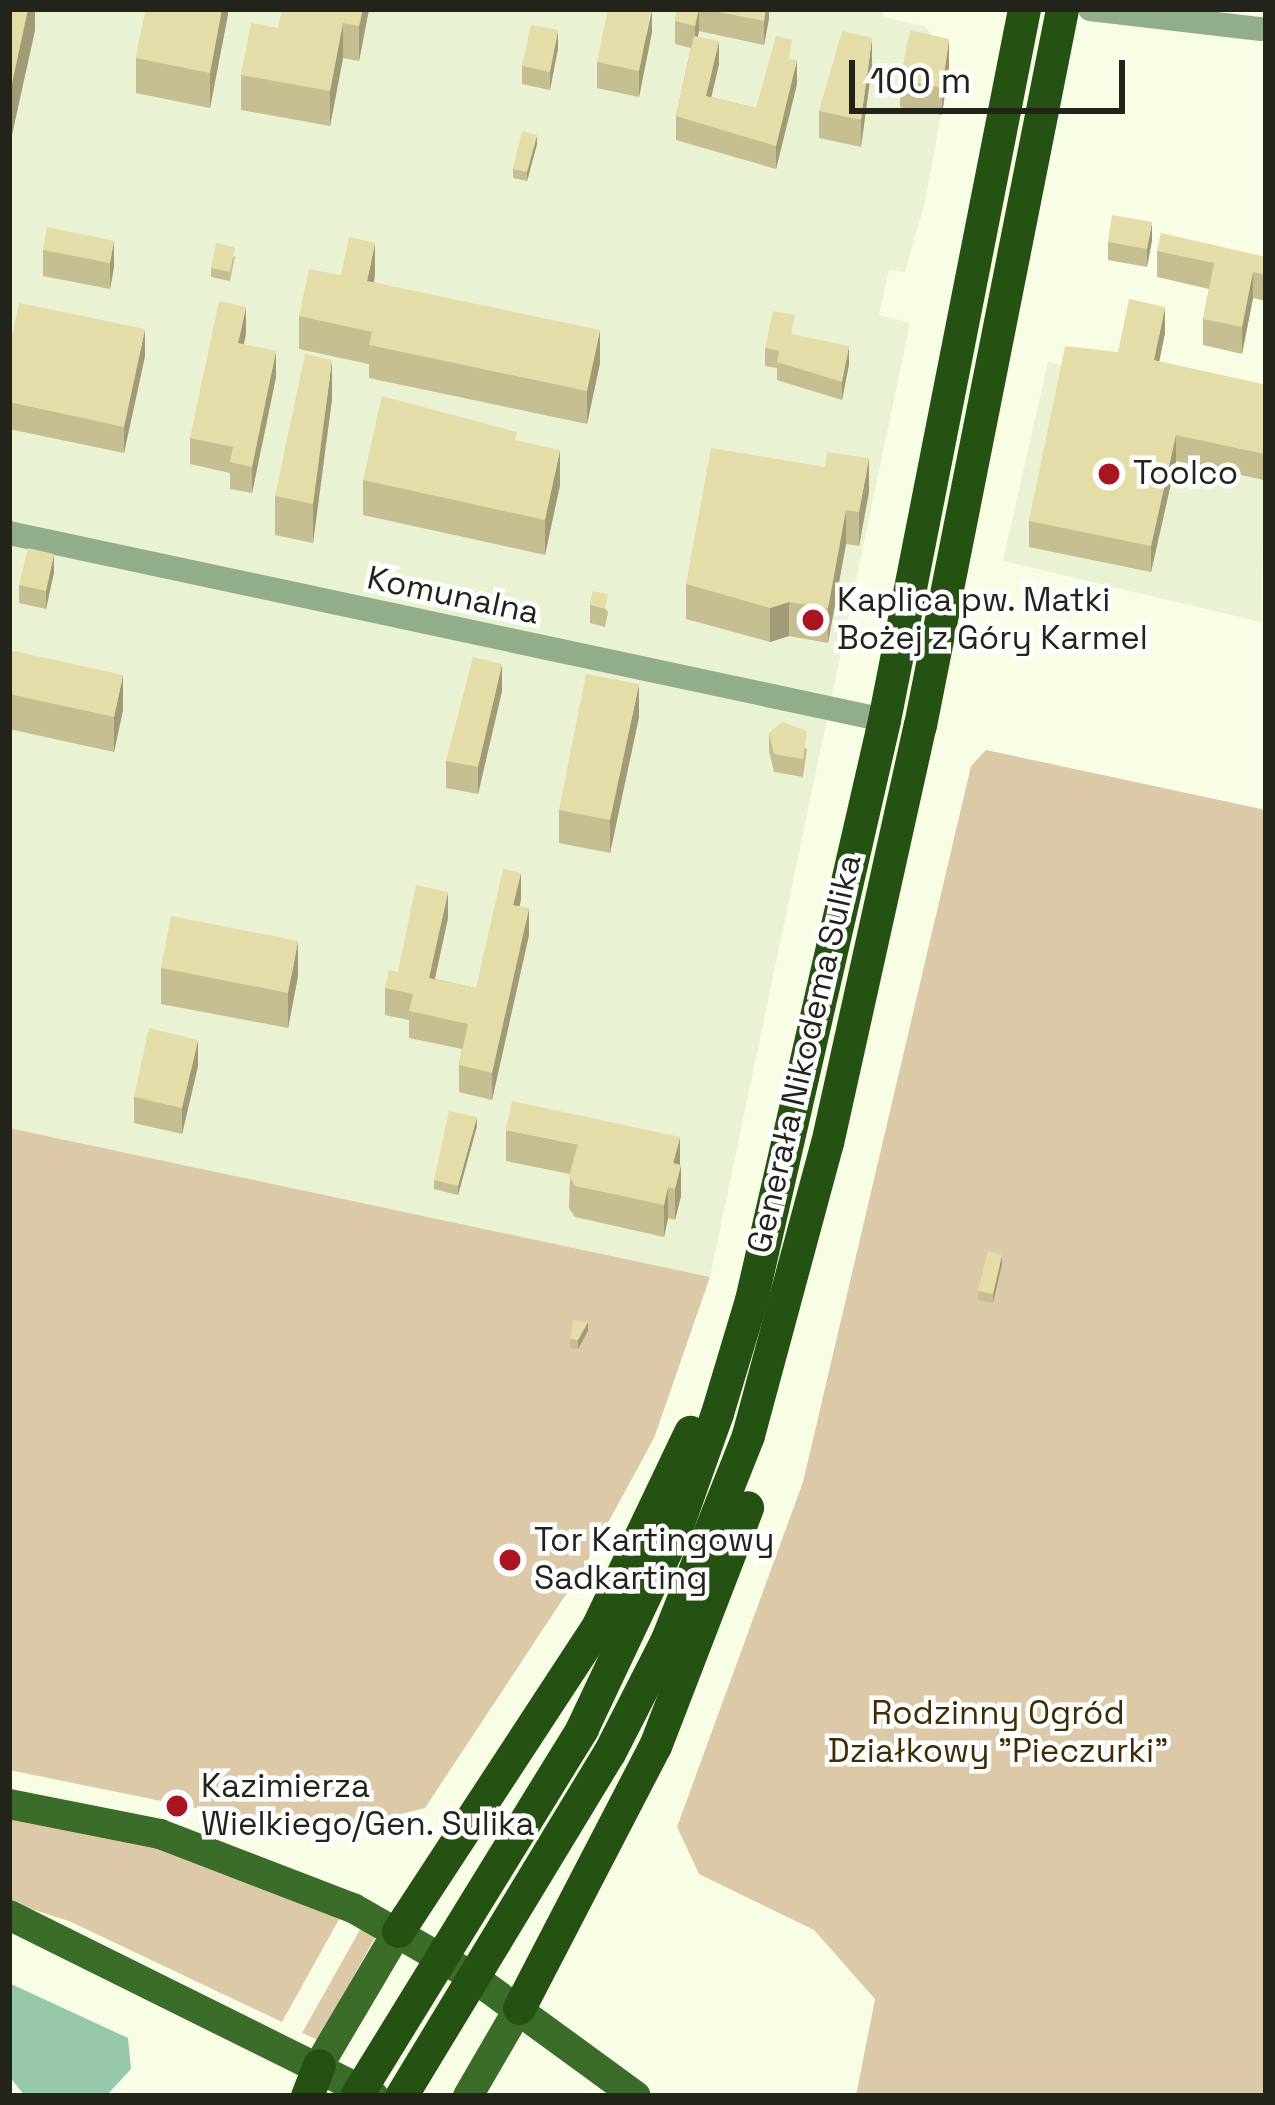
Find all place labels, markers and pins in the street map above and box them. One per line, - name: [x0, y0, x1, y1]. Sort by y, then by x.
- place label: Toolco: [1133, 454, 1238, 494]
- marker: Toolco: [1096, 461, 1122, 487]
- place label: Kaplica pw. Matki Bożej z Góry Karmel: [837, 581, 1148, 659]
- marker: Kaplica pw. Matki Bożej z Góry Karmel: [800, 607, 826, 633]
- place label: Tor Kartingowy Sadkarting: [534, 1521, 774, 1599]
- marker: Tor Kartingowy Sadkarting: [497, 1547, 523, 1573]
- place label: Kazimierza Wielkiego/Gen. Sulika: [201, 1767, 535, 1845]
- marker: Kazimierza Wielkiego/Gen. Sulika: [164, 1793, 190, 1819]

